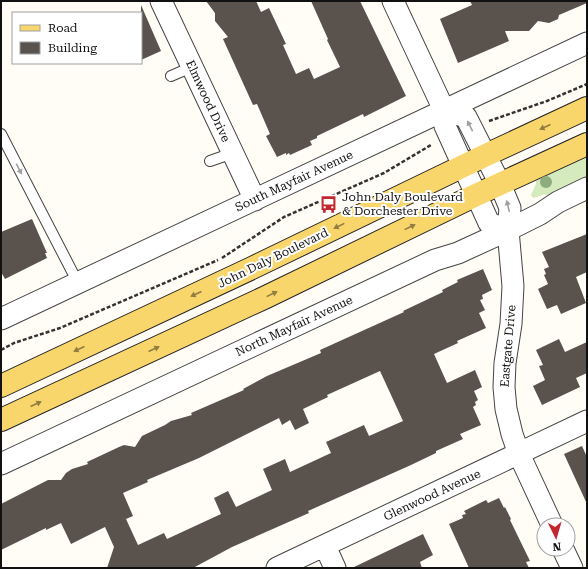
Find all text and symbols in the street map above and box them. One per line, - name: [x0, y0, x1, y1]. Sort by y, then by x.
- legend: [12, 12, 142, 64]
- text: Road: [48, 21, 78, 35]
- text: Building: [48, 41, 97, 55]
- street label: Elmwood Drive: [183, 58, 233, 145]
- one-way arrow: [467, 120, 473, 132]
- one-way arrow: [539, 124, 551, 130]
- street label: South Mayfair Avenue: [233, 147, 355, 214]
- one-way arrow: [16, 163, 22, 175]
- place label: John Daly Boulevard & Dorchester Drive: [342, 190, 463, 218]
- bus stop icon: John Daly Boulevard & Dorchester Drive: [319, 194, 339, 214]
- one-way arrow: [504, 200, 510, 213]
- one-way arrow: [333, 223, 345, 229]
- one-way arrow: [404, 224, 415, 230]
- street label: John Daly Boulevard: [216, 225, 331, 291]
- one-way arrow: [191, 291, 202, 297]
- one-way arrow: [266, 291, 278, 297]
- street label: North Mayfair Avenue: [233, 293, 355, 359]
- street label: Eastgate Drive: [497, 304, 519, 388]
- one-way arrow: [73, 346, 84, 352]
- one-way arrow: [149, 346, 160, 352]
- one-way arrow: [31, 401, 42, 407]
- street label: Glenwood Avenue: [381, 466, 483, 524]
- north arrow: [536, 517, 576, 557]
- text: N: [552, 540, 562, 553]

